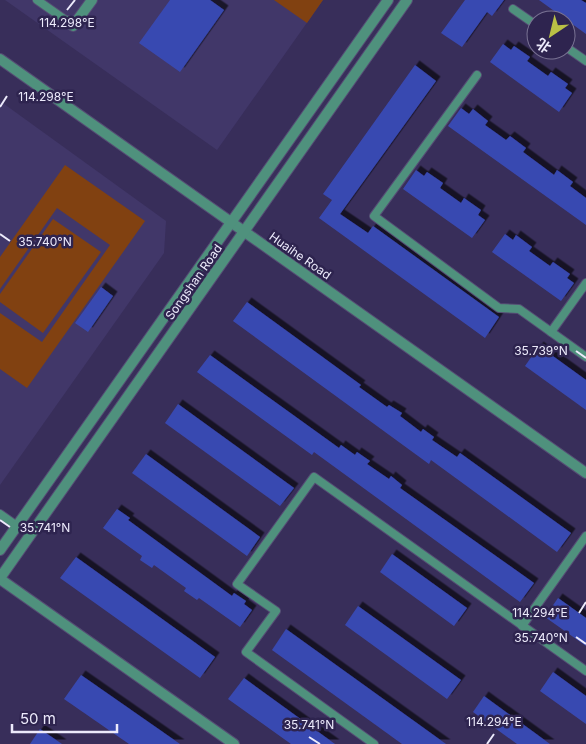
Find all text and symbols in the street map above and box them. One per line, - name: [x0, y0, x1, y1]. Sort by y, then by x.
- north arrow: [526, 10, 576, 60]
- text: 114.298°E: [39, 15, 95, 30]
- text: 北: [533, 35, 554, 57]
- text: 114.298°E: [18, 89, 74, 104]
- street label: Huaihe Road: [266, 229, 334, 282]
- text: 35.740°N: [18, 234, 72, 249]
- street label: Songshan Road: [162, 241, 225, 322]
- text: 35.739°N: [514, 343, 568, 358]
- text: 35.741°N: [20, 520, 70, 535]
- text: 114.294°E: [512, 605, 568, 620]
- text: 35.740°N: [514, 630, 568, 645]
- scale bar: [12, 702, 118, 734]
- text: 50 m: [20, 709, 56, 728]
- text: 114.294°E: [466, 714, 522, 729]
- text: 35.741°N: [284, 717, 334, 732]

